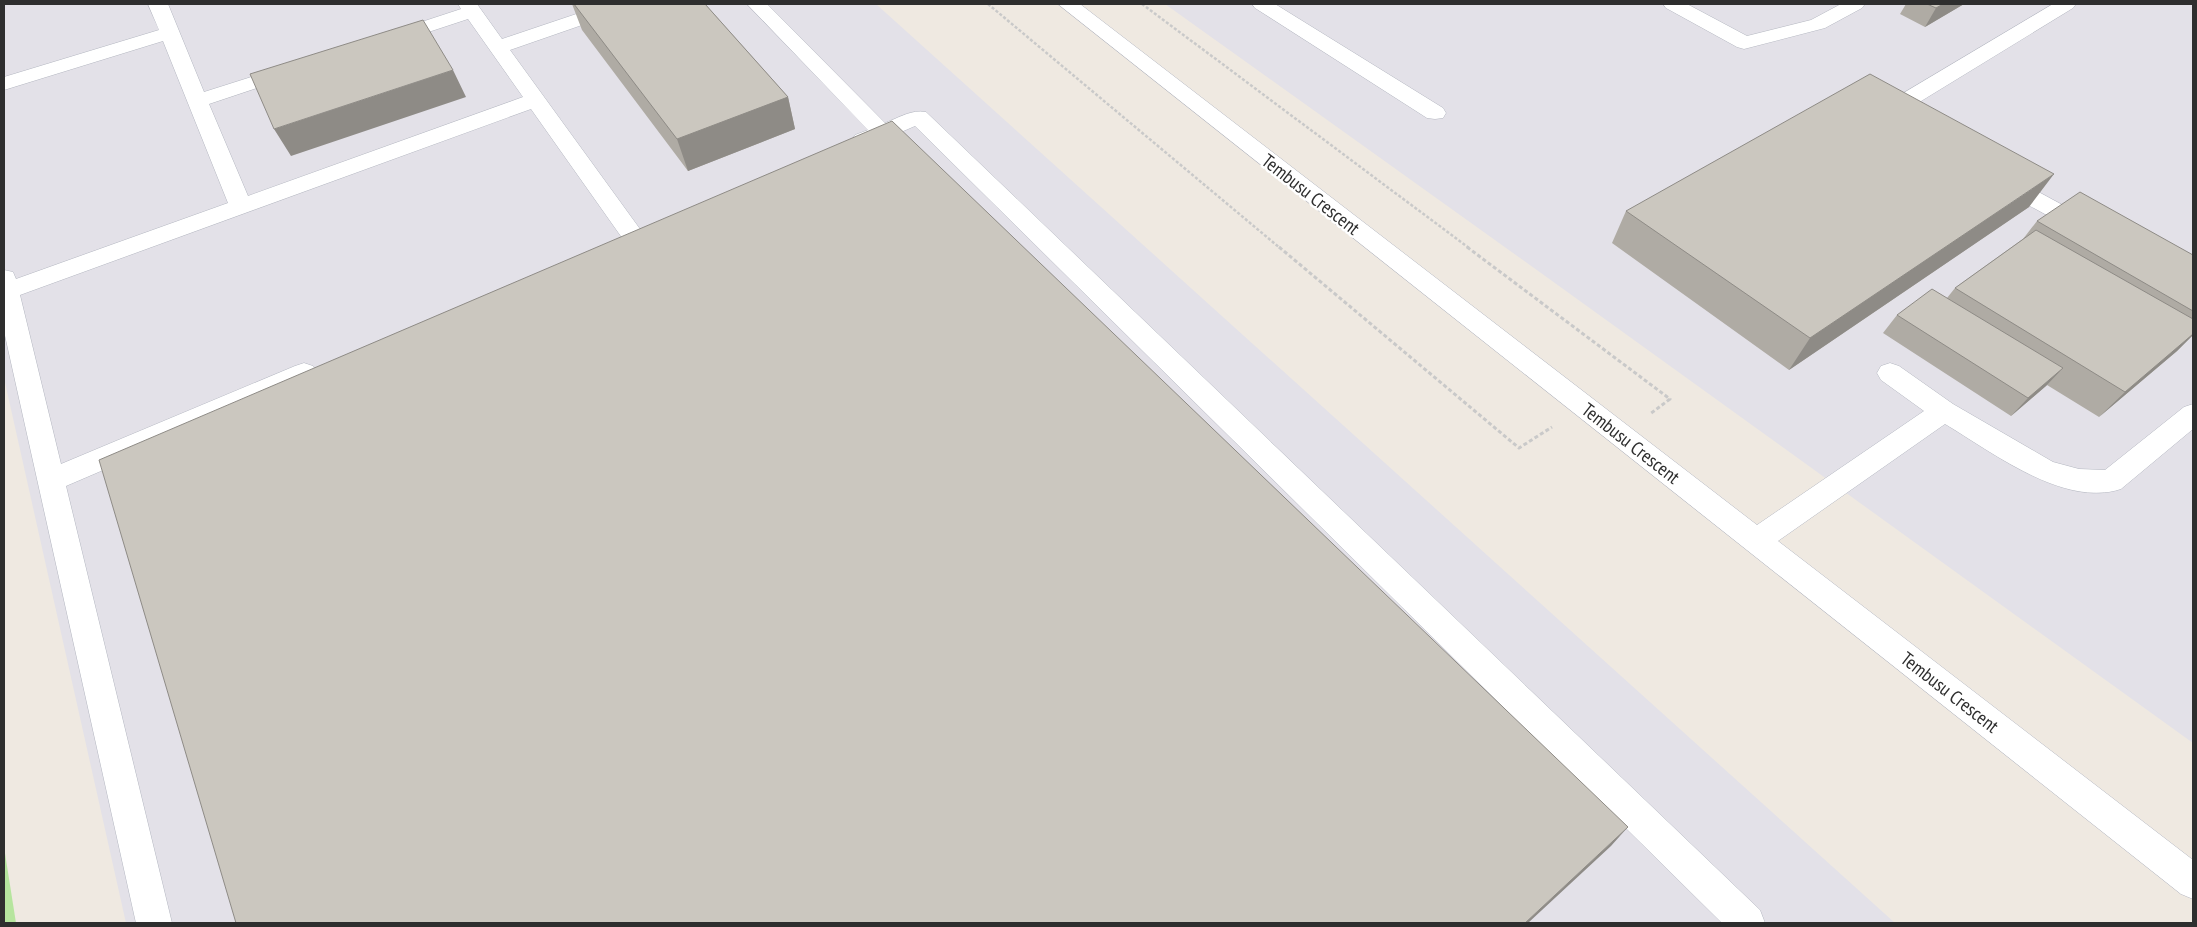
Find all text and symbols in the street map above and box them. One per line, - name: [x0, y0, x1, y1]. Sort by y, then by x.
- street label: Tembusu Crescent: [1257, 148, 1365, 240]
- street label: Tembusu Crescent: [1577, 397, 1685, 489]
- street label: Tembusu Crescent: [1896, 646, 2004, 738]

